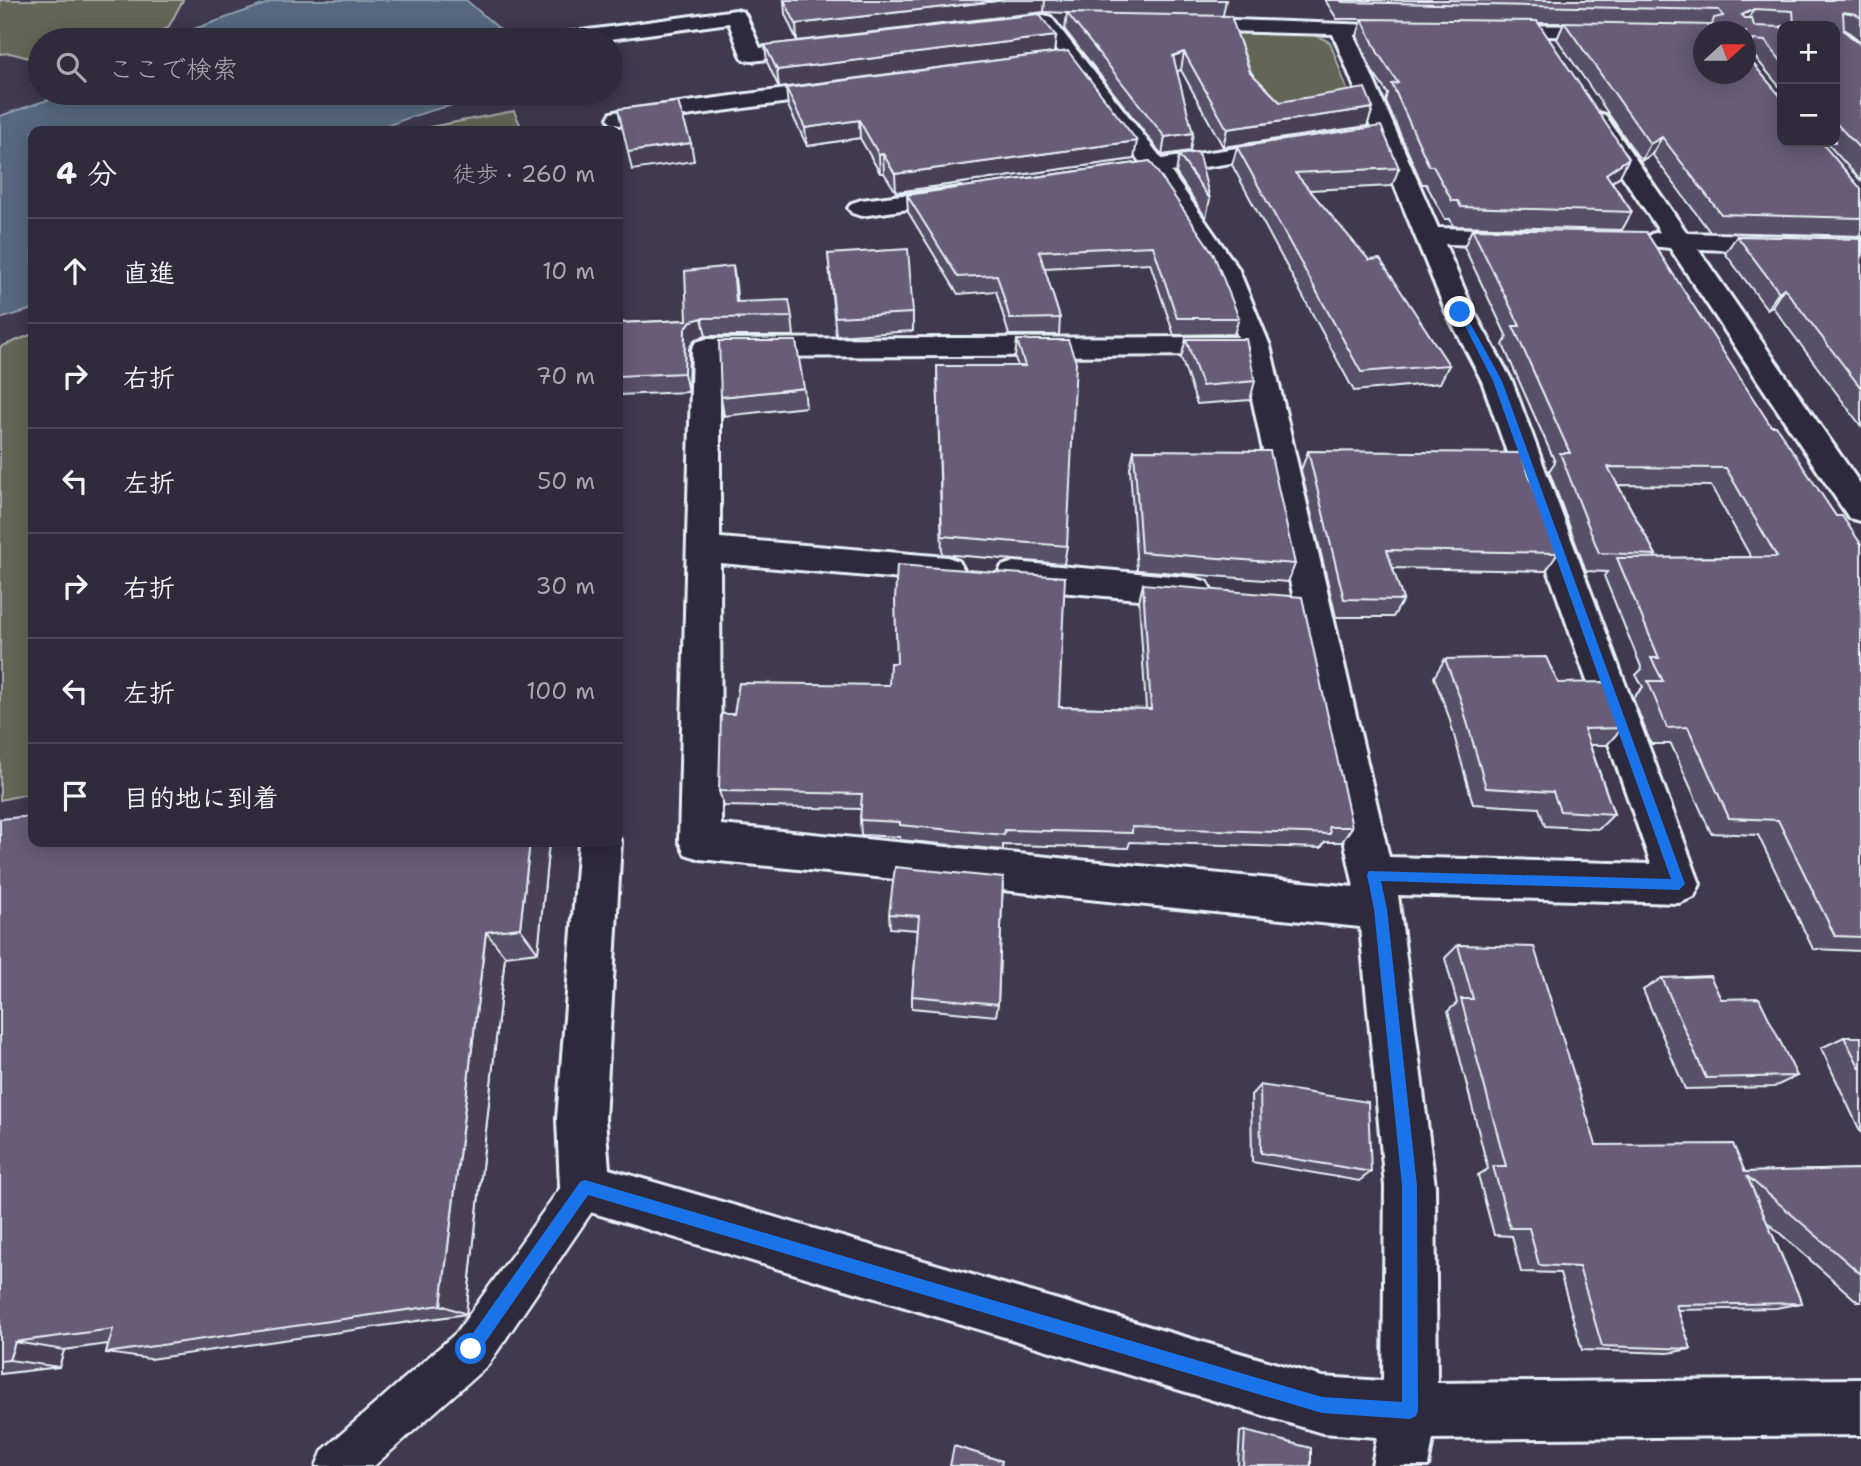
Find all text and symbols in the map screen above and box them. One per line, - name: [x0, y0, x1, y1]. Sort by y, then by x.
- north arrow: [1693, 21, 1756, 84]
- map controls: [1777, 21, 1840, 147]
- button: +: [1777, 21, 1840, 84]
- search box: [28, 28, 623, 105]
- icon: search: [52, 48, 90, 86]
- text: ここで検索: [108, 51, 238, 86]
- button: −: [1777, 84, 1840, 147]
- text: 4 分: [56, 153, 117, 194]
- text: 徒歩 · 260 m: [452, 159, 595, 189]
- icon: ahead: [56, 252, 94, 290]
- text: 直進: [123, 255, 175, 290]
- text: 10 m: [542, 256, 595, 286]
- route end: [1444, 296, 1475, 327]
- icon: right: [56, 357, 94, 395]
- text: 右折: [123, 360, 175, 395]
- text: 70 m: [536, 361, 595, 391]
- icon: left: [56, 462, 94, 500]
- text: 左折: [123, 465, 175, 500]
- text: 50 m: [537, 466, 595, 496]
- icon: right: [56, 567, 94, 605]
- text: 右折: [123, 570, 175, 605]
- text: 30 m: [536, 571, 595, 601]
- icon: left: [56, 672, 94, 710]
- text: 左折: [123, 675, 175, 710]
- text: 100 m: [526, 676, 595, 706]
- icon: arrive: [56, 777, 94, 815]
- text: 目的地に到着: [123, 780, 279, 815]
- route start: [455, 1333, 486, 1364]

